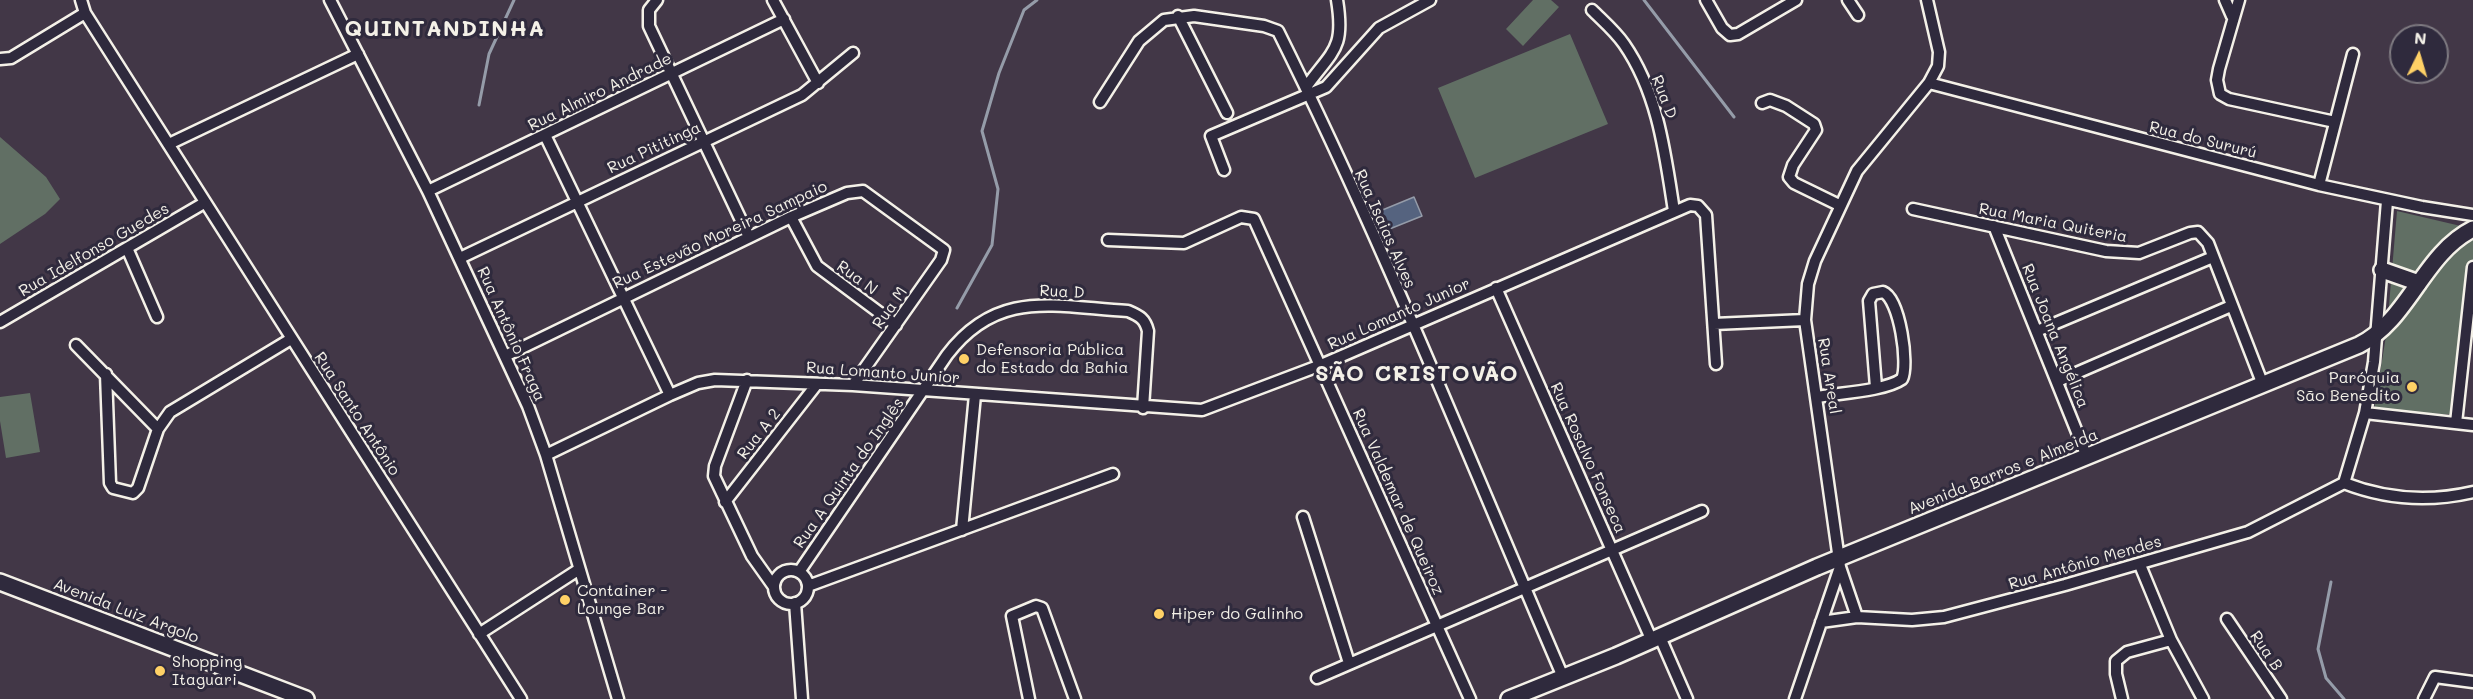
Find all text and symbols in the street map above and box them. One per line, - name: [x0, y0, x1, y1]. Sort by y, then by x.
- district label: QUINTANDINHA: [345, 16, 545, 42]
- north arrow: [2389, 24, 2449, 84]
- text: N: [2413, 27, 2427, 49]
- street label: Rua Almiro Andrade: [525, 49, 675, 135]
- street label: Rua D: [1647, 73, 1681, 121]
- street label: Rua do Sururú: [2147, 117, 2259, 163]
- street label: Rua Pititinga: [604, 118, 704, 178]
- street label: Rua Isaias Alves: [1350, 167, 1420, 291]
- street label: Rua Estevão Moreira Sampaio: [610, 177, 830, 293]
- street label: Rua Idelfonso Guedes: [15, 199, 173, 301]
- street label: Rua Maria Quiteria: [1977, 199, 2129, 247]
- street label: Rua N: [833, 257, 881, 299]
- street label: Rua Joana Angélica: [2017, 261, 2093, 411]
- street label: Rua Antônio Fraga: [473, 264, 549, 404]
- street label: Rua Lomanto Junior: [1325, 274, 1473, 354]
- street label: Rua D: [1039, 281, 1085, 303]
- street label: Rua M: [869, 283, 911, 333]
- street label: Rua Areal: [1813, 336, 1845, 416]
- place label: Defensoria Pública do Estado da Bahia: [976, 340, 1128, 378]
- street label: Rua Santo Antônio: [310, 349, 404, 479]
- marker: Defensoria Pública do Estado da Bahia: [957, 352, 971, 366]
- street label: Rua Lomanto Junior: [805, 358, 961, 388]
- district label: SÃO CRISTOVÃO: [1315, 361, 1519, 387]
- place label: Paróquia São Benedito: [2296, 368, 2400, 406]
- street label: Rua Rosalvo Fonseca: [1546, 380, 1630, 536]
- marker: Paróquia São Benedito: [2405, 380, 2419, 394]
- street label: Rua A Quinta do Inglês: [790, 394, 908, 552]
- street label: Rua A 2: [733, 405, 785, 463]
- street label: Rua Valdemar de Queiroz: [1348, 406, 1448, 598]
- street label: Avenida Barros e Almeida: [1905, 425, 2101, 519]
- street label: Rua Antônio Mendes: [2006, 532, 2164, 594]
- street label: Avenida Luiz Argolo: [51, 574, 201, 648]
- place label: Container - Lounge Bar: [577, 581, 667, 619]
- marker: Container - Lounge Bar: [558, 593, 572, 607]
- place label: Hiper do Galinho: [1171, 604, 1303, 624]
- marker: Hiper do Galinho: [1152, 607, 1166, 621]
- street label: Rua B: [2246, 627, 2286, 675]
- place label: Shopping Itaguari: [172, 652, 242, 690]
- marker: Shopping Itaguari: [153, 664, 167, 678]

